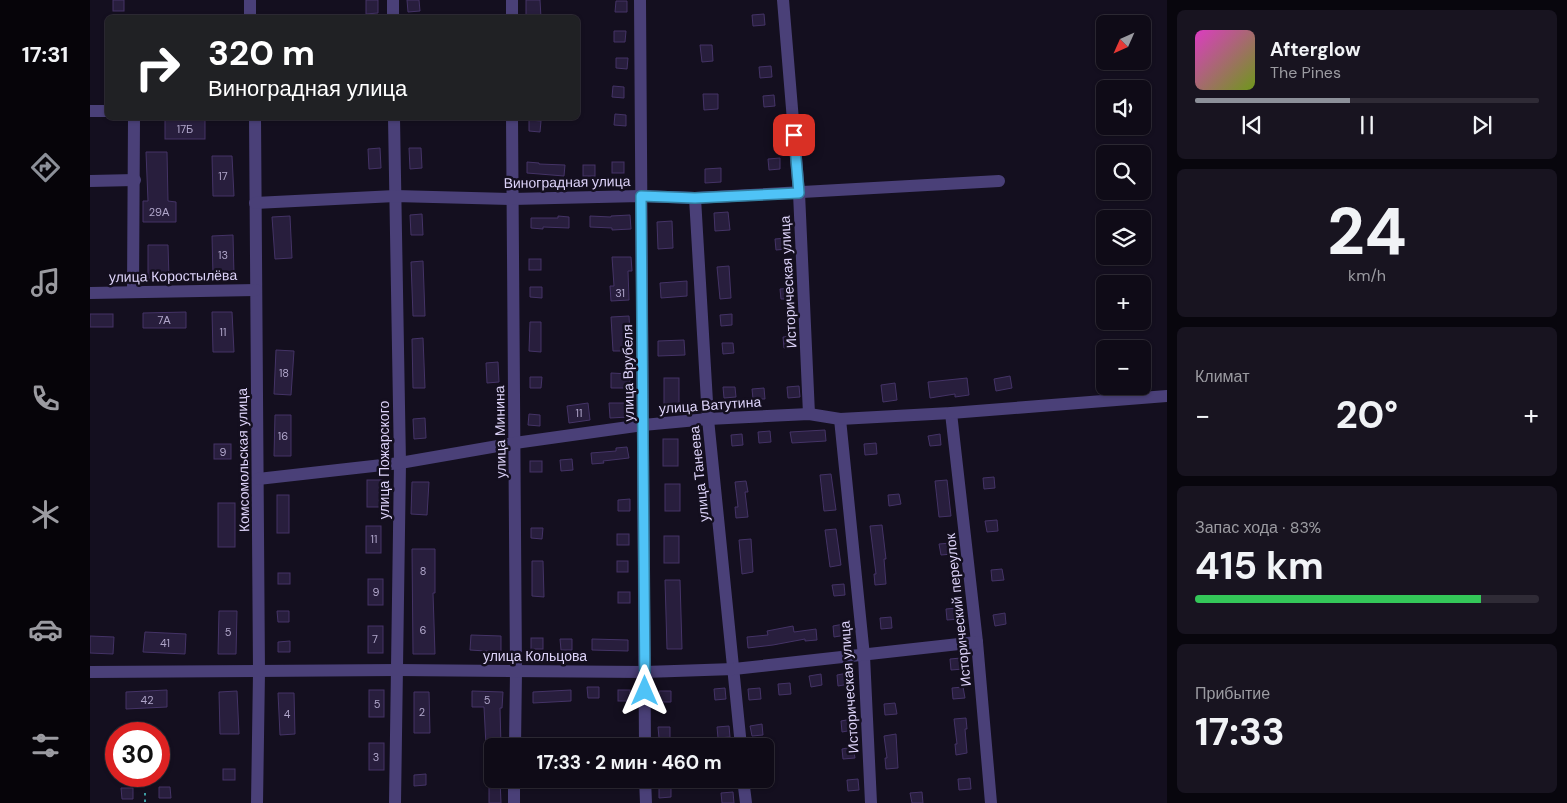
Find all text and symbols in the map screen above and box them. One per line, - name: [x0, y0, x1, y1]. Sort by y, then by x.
- north arrow: [1096, 15, 1151, 70]
- map controls: [1096, 15, 1151, 395]
- text: 320 m: [208, 30, 315, 76]
- icon: right: [125, 35, 190, 100]
- text: Afterglow: [1270, 37, 1361, 62]
- text: 17:31: [22, 40, 68, 69]
- text: The Pines: [1270, 62, 1341, 83]
- text: Виноградная улица: [208, 74, 407, 103]
- button: sound: [1096, 80, 1151, 135]
- icon: previous: [1238, 111, 1266, 139]
- icon: pause: [1353, 111, 1381, 139]
- icon: next: [1468, 111, 1496, 139]
- pin: [773, 114, 815, 156]
- icon: arrive: [780, 121, 808, 149]
- house number: 17Б: [177, 122, 193, 136]
- button: search: [1096, 145, 1151, 200]
- icon: directions: [28, 150, 63, 185]
- house number: 17: [218, 169, 228, 183]
- street label: Виноградная улица: [503, 172, 631, 192]
- text: 24: [1327, 190, 1407, 274]
- house number: 29А: [149, 205, 170, 219]
- button: layers: [1096, 210, 1151, 265]
- street label: Историческая улица: [776, 215, 800, 349]
- house number: 13: [218, 248, 228, 262]
- icon: music: [28, 265, 63, 300]
- text: km/h: [1348, 265, 1386, 286]
- street label: улица Коростылёва: [109, 266, 237, 286]
- button: +: [1096, 275, 1151, 330]
- house number: 31: [615, 286, 625, 300]
- house number: 7А: [157, 313, 171, 327]
- street label: улица Врубеля: [618, 324, 638, 422]
- house number: 11: [220, 325, 226, 339]
- button: −: [1096, 340, 1151, 395]
- house number: 18: [279, 366, 289, 380]
- text: Климат: [1195, 366, 1249, 387]
- icon: phone: [28, 381, 63, 416]
- street label: улица Минина: [490, 385, 510, 479]
- street label: Комсомольская улица: [233, 388, 253, 532]
- text: 20°: [1336, 390, 1398, 440]
- street label: улица Ватутина: [658, 392, 762, 418]
- text: −: [1195, 397, 1210, 434]
- text: +: [1524, 397, 1539, 434]
- street label: улица Пожарского: [375, 401, 393, 519]
- house number: 11: [576, 406, 582, 420]
- street label: улица Танеева: [685, 425, 713, 523]
- house number: 16: [278, 429, 288, 443]
- house number: 9: [220, 445, 227, 459]
- icon: climate: [28, 497, 63, 532]
- text: Запас хода · 83%: [1195, 517, 1321, 538]
- house number: 11: [371, 532, 377, 546]
- street label: Исторический переулок: [941, 532, 975, 688]
- text: 415 km: [1195, 541, 1324, 591]
- house number: 8: [420, 564, 426, 578]
- house number: 9: [373, 585, 380, 599]
- icon: car: [28, 612, 63, 647]
- street label: Историческая улица: [835, 620, 863, 754]
- house number: 6: [420, 623, 427, 637]
- house number: 5: [225, 625, 232, 639]
- house number: 7: [372, 632, 378, 646]
- house number: 41: [160, 636, 170, 650]
- street label: улица Кольцова: [483, 647, 587, 665]
- position arrow: [618, 664, 670, 716]
- text: Прибытие: [1195, 683, 1270, 704]
- house number: 42: [140, 693, 154, 707]
- house number: 5: [484, 693, 491, 707]
- house number: 5: [374, 697, 381, 711]
- house number: 2: [419, 705, 425, 719]
- house number: 4: [284, 707, 291, 721]
- text: 17:33: [1195, 707, 1285, 757]
- speed limit sign: 30: [105, 722, 170, 787]
- icon: filters: [28, 728, 63, 763]
- house number: 3: [373, 750, 379, 764]
- text: 17:33 · 2 мин · 460 m: [536, 750, 722, 775]

